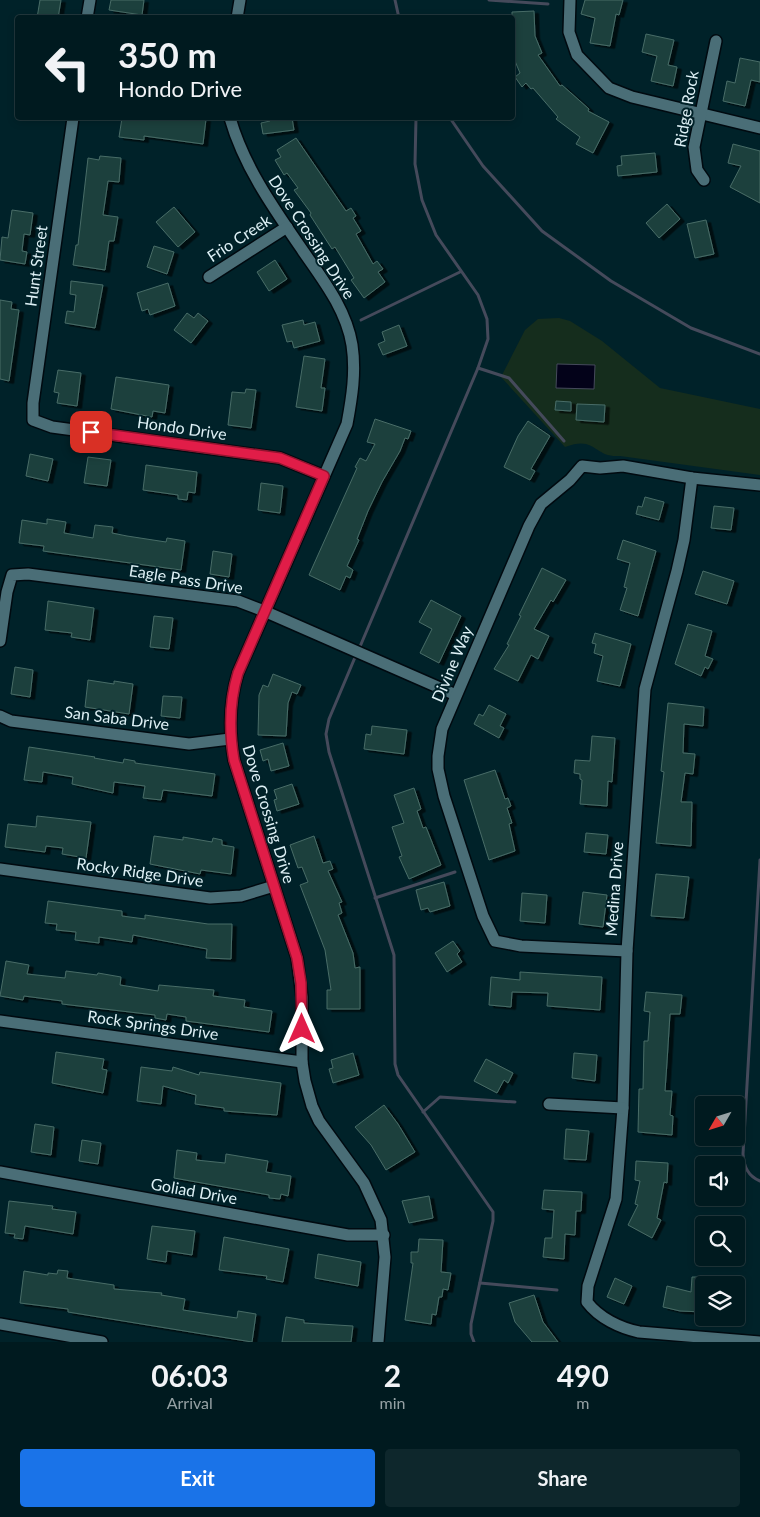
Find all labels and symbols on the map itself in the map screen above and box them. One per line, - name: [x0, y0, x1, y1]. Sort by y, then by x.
- street label: Ridge Rock: [669, 68, 702, 149]
- street label: Dove Crossing Drive: [265, 171, 360, 302]
- street label: Frio Creek: [203, 209, 275, 265]
- street label: Hunt Street: [20, 224, 51, 308]
- pin: [70, 411, 112, 453]
- street label: Hondo Drive: [136, 412, 228, 443]
- street label: Eagle Pass Drive: [128, 560, 244, 597]
- street label: Divine Way: [427, 622, 476, 705]
- street label: San Saba Drive: [64, 702, 170, 733]
- street label: Dove Crossing Drive: [239, 742, 300, 885]
- street label: Medina Drive: [601, 841, 626, 937]
- street label: Rocky Ridge Drive: [75, 853, 205, 890]
- position arrow: [275, 1002, 327, 1054]
- street label: Rock Springs Drive: [86, 1006, 220, 1043]
- north arrow: [695, 1096, 745, 1146]
- street label: Goliad Drive: [149, 1174, 239, 1207]

